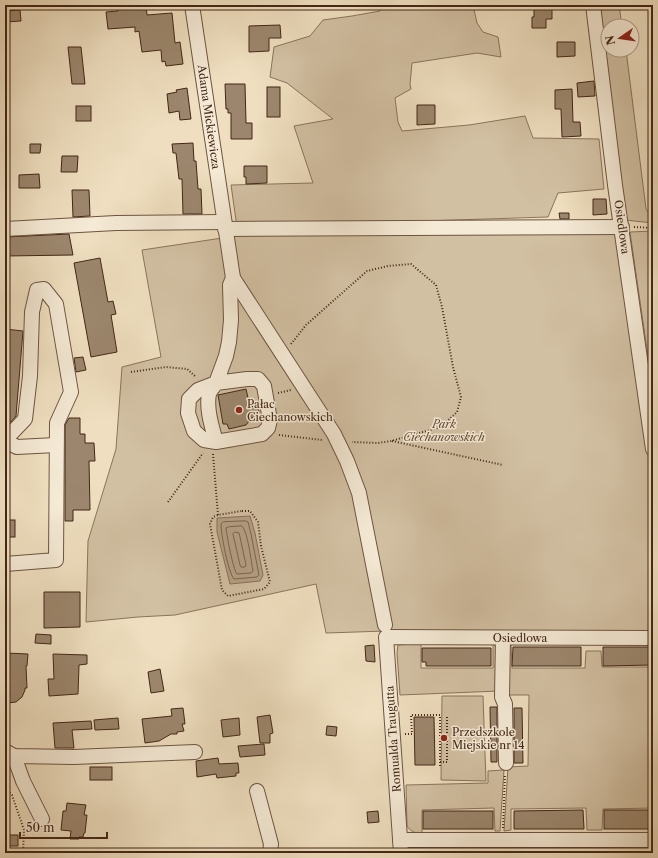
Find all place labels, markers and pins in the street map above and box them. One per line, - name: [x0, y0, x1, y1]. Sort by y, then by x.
- place label: Pałac Ciechanowskich: [247, 397, 333, 424]
- marker: Pałac Ciechanowskich: [234, 405, 244, 415]
- place label: Przedszkole Miejskie nr 14: [452, 725, 525, 752]
- marker: Przedszkole Miejskie nr 14: [439, 733, 449, 743]

